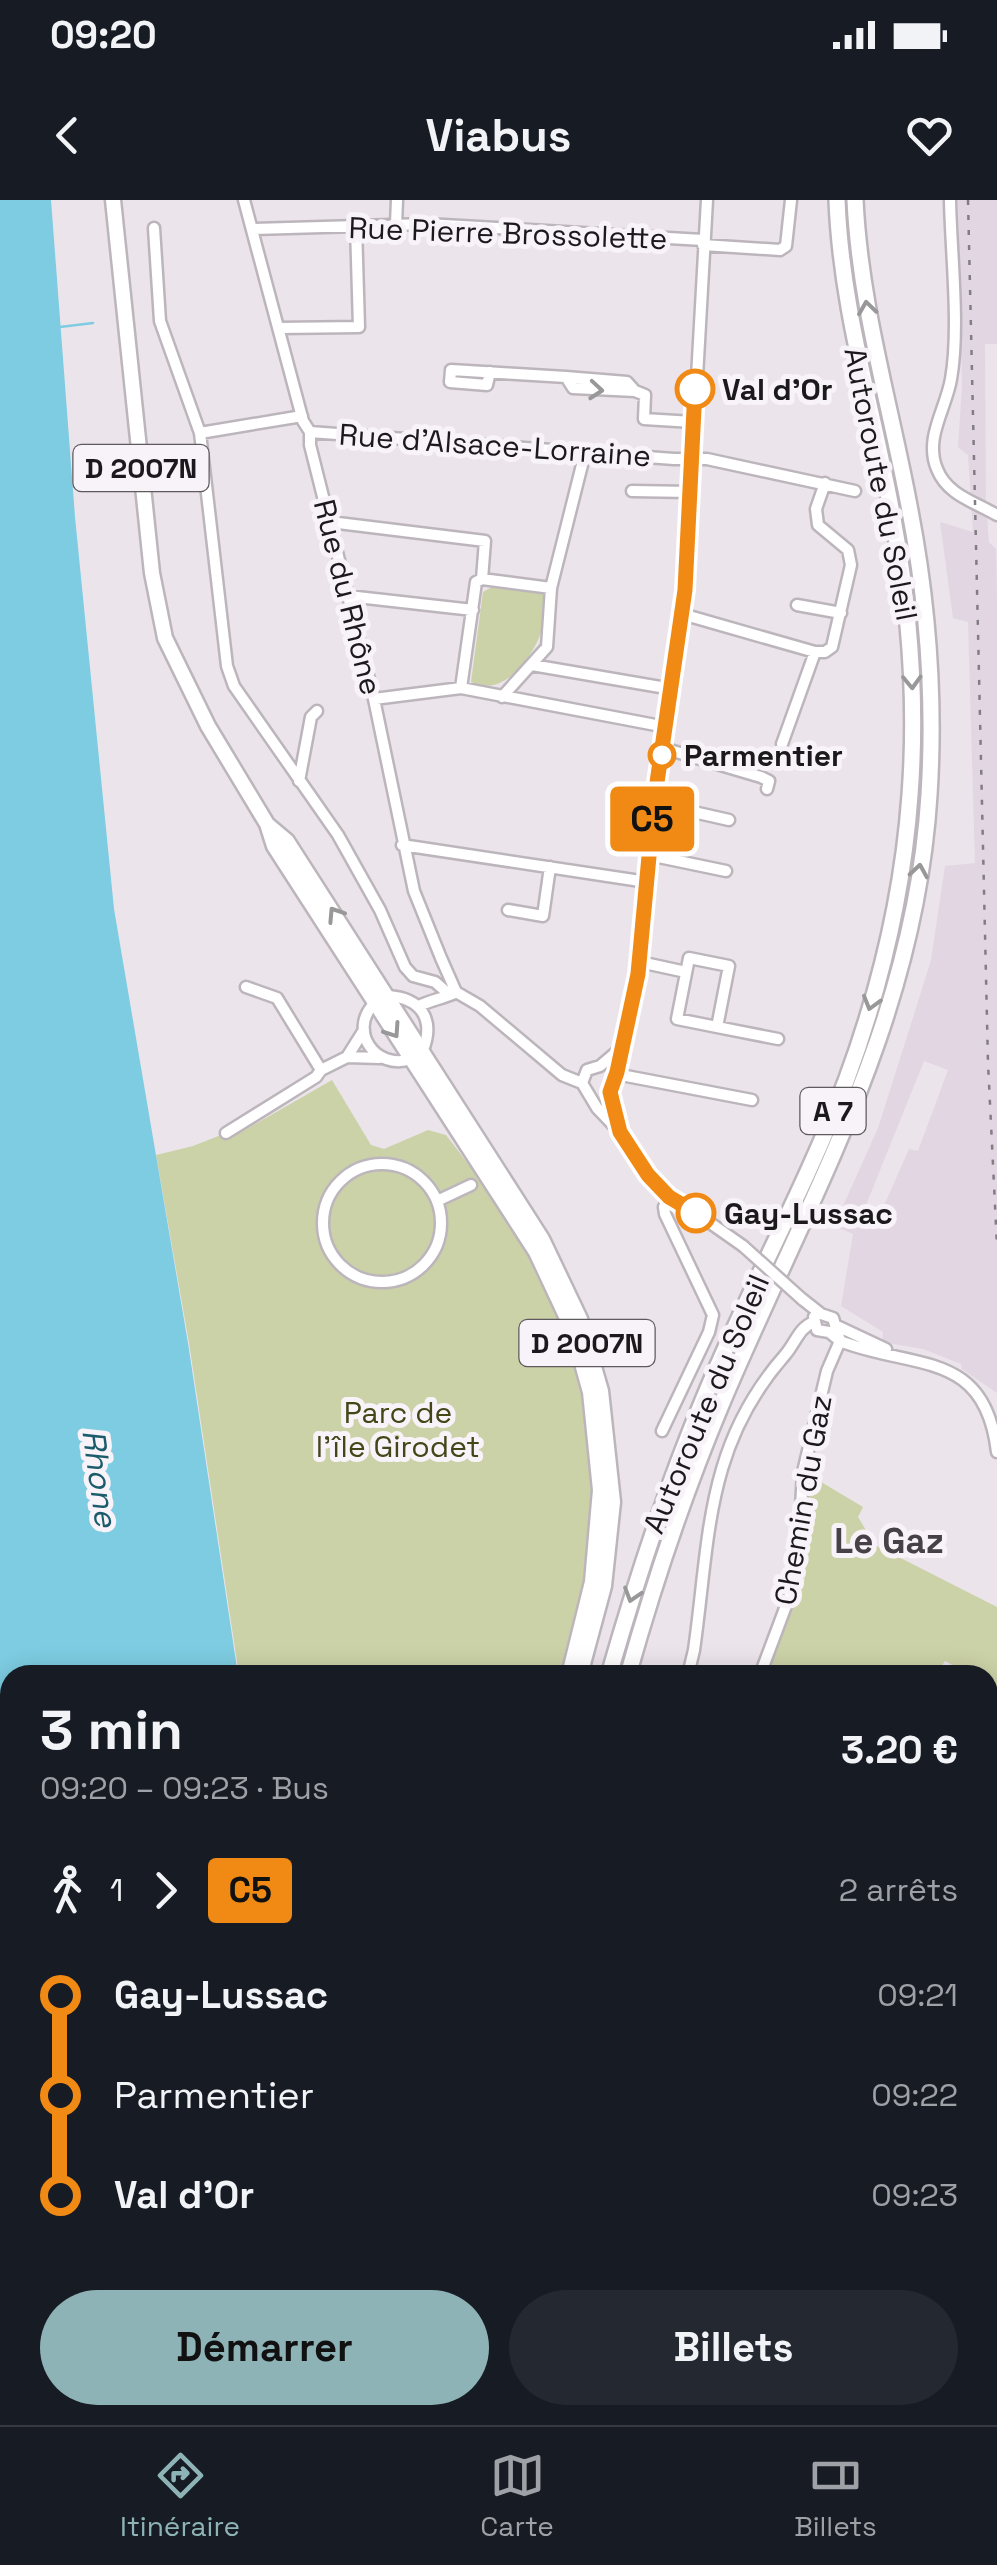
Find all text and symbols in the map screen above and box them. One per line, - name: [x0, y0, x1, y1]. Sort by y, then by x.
- text: 09:20: [50, 11, 157, 59]
- text: Viabus: [426, 107, 571, 164]
- icon: back: [40, 108, 95, 163]
- icon: heart: [902, 108, 957, 163]
- street label: Rue Pierre Brossolette: [348, 208, 668, 258]
- one-way arrow: [857, 300, 878, 317]
- street label: Autoroute du Soleil: [835, 344, 927, 624]
- marker: Val d'Or: [676, 370, 714, 408]
- place label: Val d'Or: [722, 370, 833, 409]
- one-way arrow: [589, 379, 605, 400]
- street label: Rue d'Alsace-Lorraine: [338, 415, 652, 475]
- road number: D 2007N: [74, 445, 208, 491]
- street label: Rue du Rhône: [305, 495, 391, 699]
- one-way arrow: [902, 674, 923, 690]
- place label: Parmentier: [684, 736, 843, 775]
- marker: Parmentier: [649, 742, 675, 768]
- line badge: C5: [607, 786, 697, 852]
- text: C5: [630, 797, 674, 841]
- one-way arrow: [908, 863, 929, 880]
- one-way arrow: [329, 907, 347, 926]
- one-way arrow: [862, 993, 883, 1011]
- one-way arrow: [380, 1021, 399, 1039]
- road number: A 7: [800, 1088, 866, 1134]
- marker: Gay-Lussac: [677, 1194, 715, 1232]
- place label: Gay-Lussac: [724, 1194, 893, 1233]
- street label: Autoroute du Soleil: [634, 1269, 778, 1539]
- road number: D 2007N: [520, 1320, 654, 1366]
- street label: Chemin du Gaz: [765, 1392, 841, 1608]
- park label: Parc de l'île Girodet: [316, 1393, 480, 1466]
- water label: Rhone: [73, 1427, 127, 1530]
- district label: Le Gaz: [834, 1519, 944, 1563]
- one-way arrow: [623, 1586, 644, 1603]
- text: 3 min: [40, 1695, 183, 1765]
- text: 3.20 €: [841, 1726, 958, 1774]
- text: 09:20 – 09:23 · Bus: [40, 1768, 329, 1808]
- icon: walk: [40, 1863, 95, 1918]
- icon: forward: [138, 1863, 193, 1918]
- text: C5: [228, 1868, 272, 1912]
- text: 1: [110, 1870, 123, 1910]
- text: 2 arrêts: [839, 1870, 958, 1910]
- text: Gay-Lussac: [114, 1971, 328, 2019]
- text: 09:21: [877, 1975, 958, 2015]
- text: Parmentier: [114, 2071, 314, 2119]
- text: 09:22: [871, 2075, 958, 2115]
- text: Val d'Or: [114, 2171, 254, 2219]
- text: 09:23: [871, 2175, 958, 2215]
- button: Démarrer: [40, 2290, 489, 2405]
- button: Billets: [509, 2290, 958, 2405]
- tab: Itinéraire: [120, 2448, 240, 2544]
- tab: Carte: [480, 2448, 554, 2544]
- tab: Billets: [794, 2448, 877, 2544]

